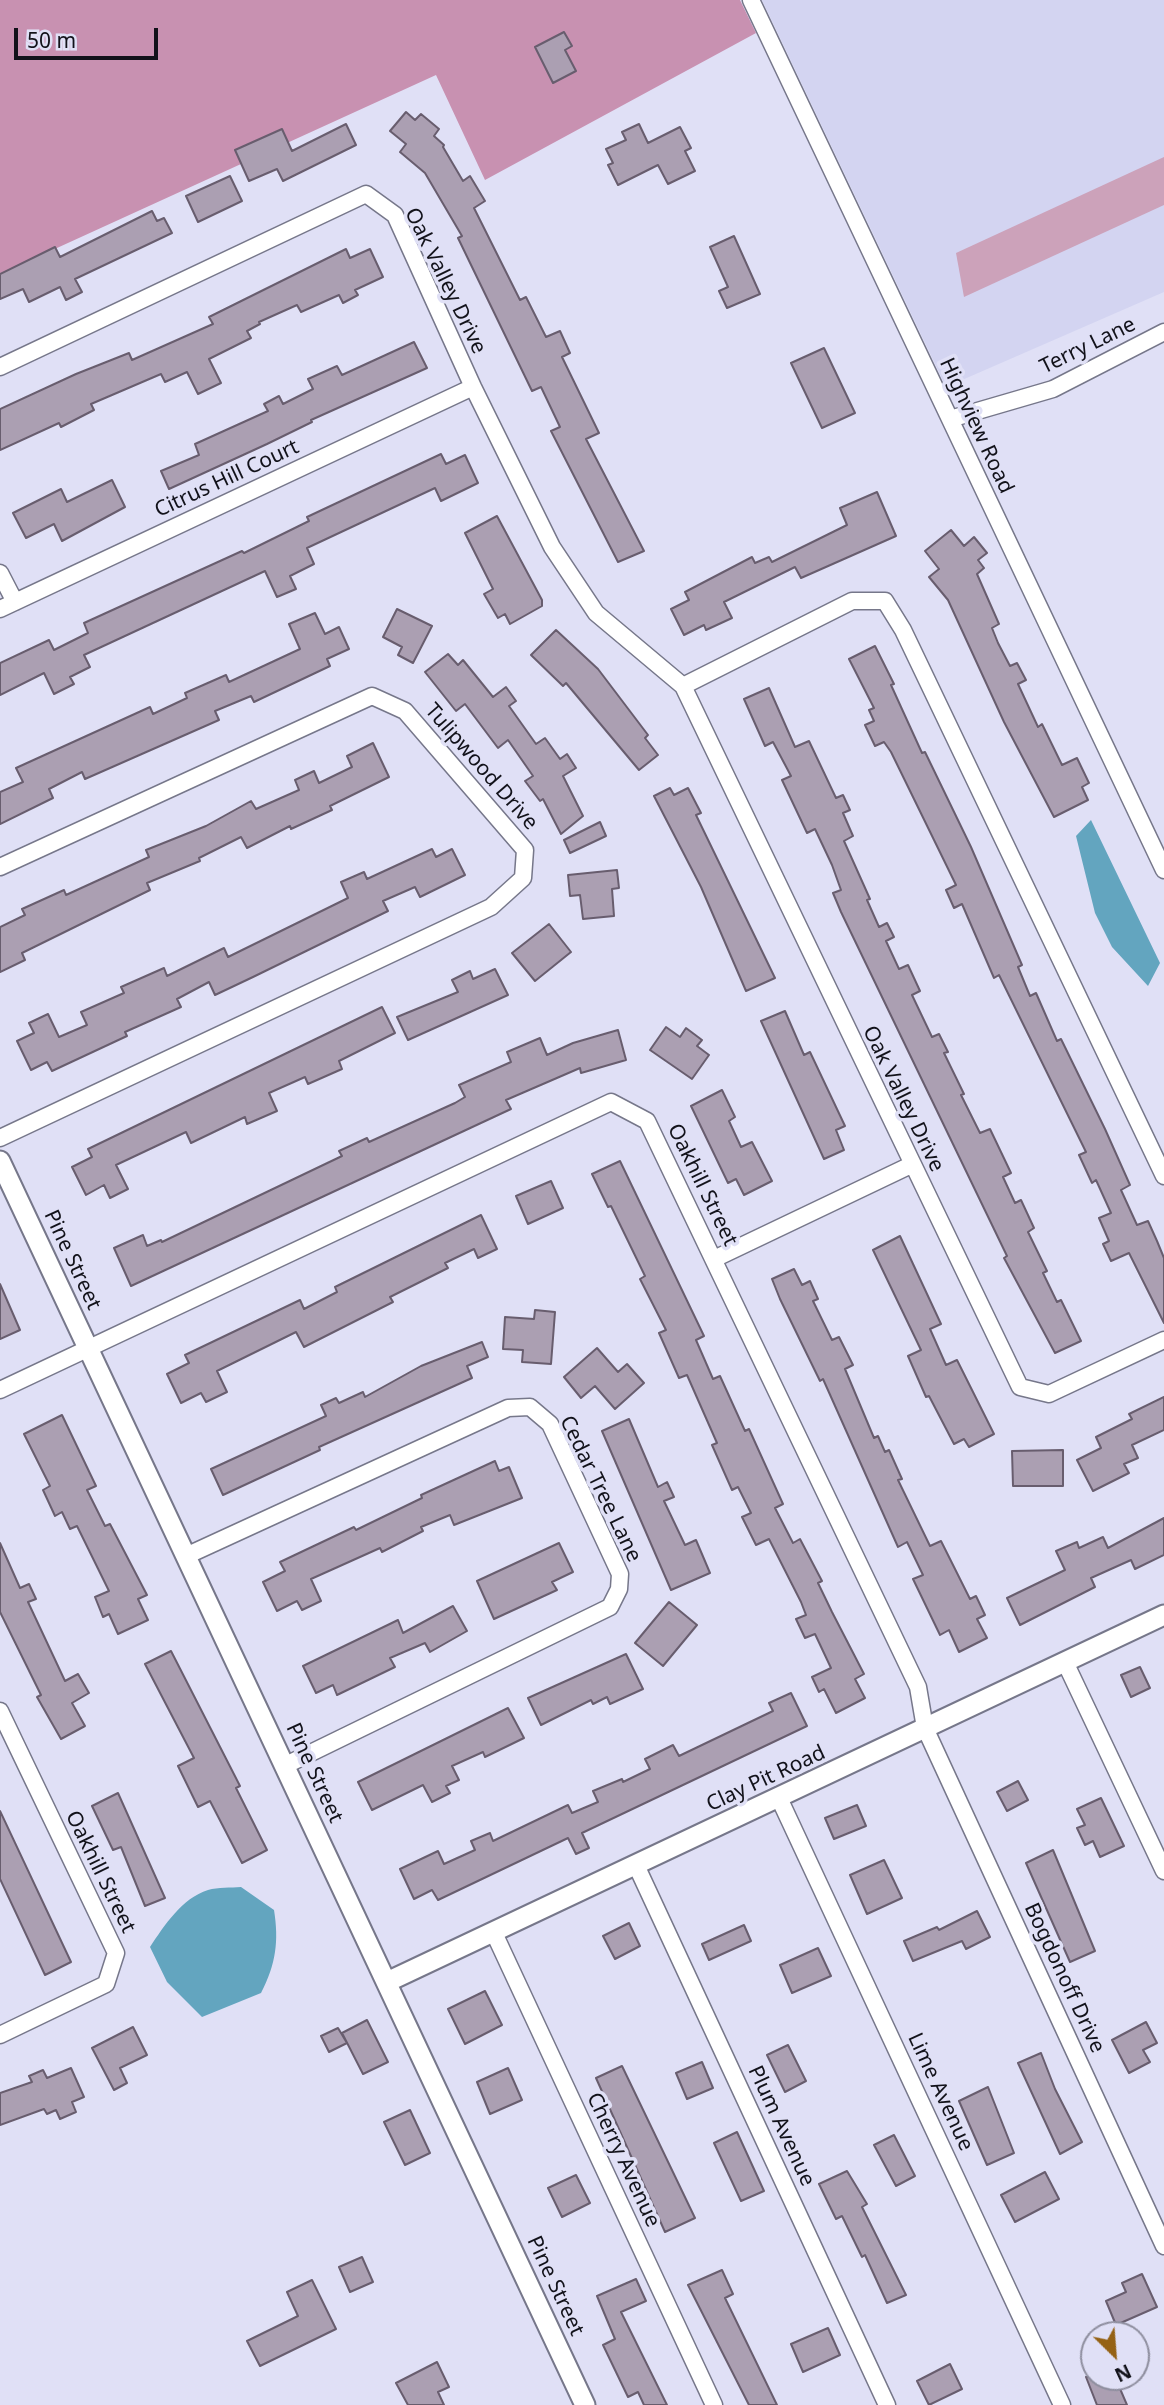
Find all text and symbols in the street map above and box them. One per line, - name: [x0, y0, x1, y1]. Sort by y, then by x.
- scale bar: [18, 14, 161, 58]
- text: 50 m: [27, 26, 76, 54]
- street label: Oak Valley Drive: [399, 204, 491, 358]
- street label: Terry Lane: [1036, 312, 1140, 380]
- street label: Highview Road: [934, 354, 1018, 498]
- street label: Citrus Hill Court: [151, 435, 303, 523]
- street label: Tulipwood Drive: [419, 699, 543, 835]
- street label: Oak Valley Drive: [857, 1022, 949, 1176]
- street label: Oakhill Street: [662, 1120, 742, 1250]
- street label: Pine Street: [38, 1206, 106, 1314]
- street label: Cedar Tree Lane: [554, 1412, 646, 1566]
- street label: Pine Street: [280, 1719, 348, 1827]
- street label: Clay Pit Road: [703, 1740, 829, 1818]
- street label: Oakhill Street: [60, 1807, 140, 1937]
- street label: Bogdonoff Drive: [1018, 1899, 1110, 2057]
- street label: Lime Avenue: [902, 2029, 978, 2155]
- street label: Plum Avenue: [742, 2062, 820, 2190]
- street label: Cherry Avenue: [581, 2089, 665, 2231]
- street label: Pine Street: [521, 2232, 589, 2340]
- north arrow: [1080, 2321, 1150, 2391]
- text: N: [1111, 2358, 1136, 2388]

